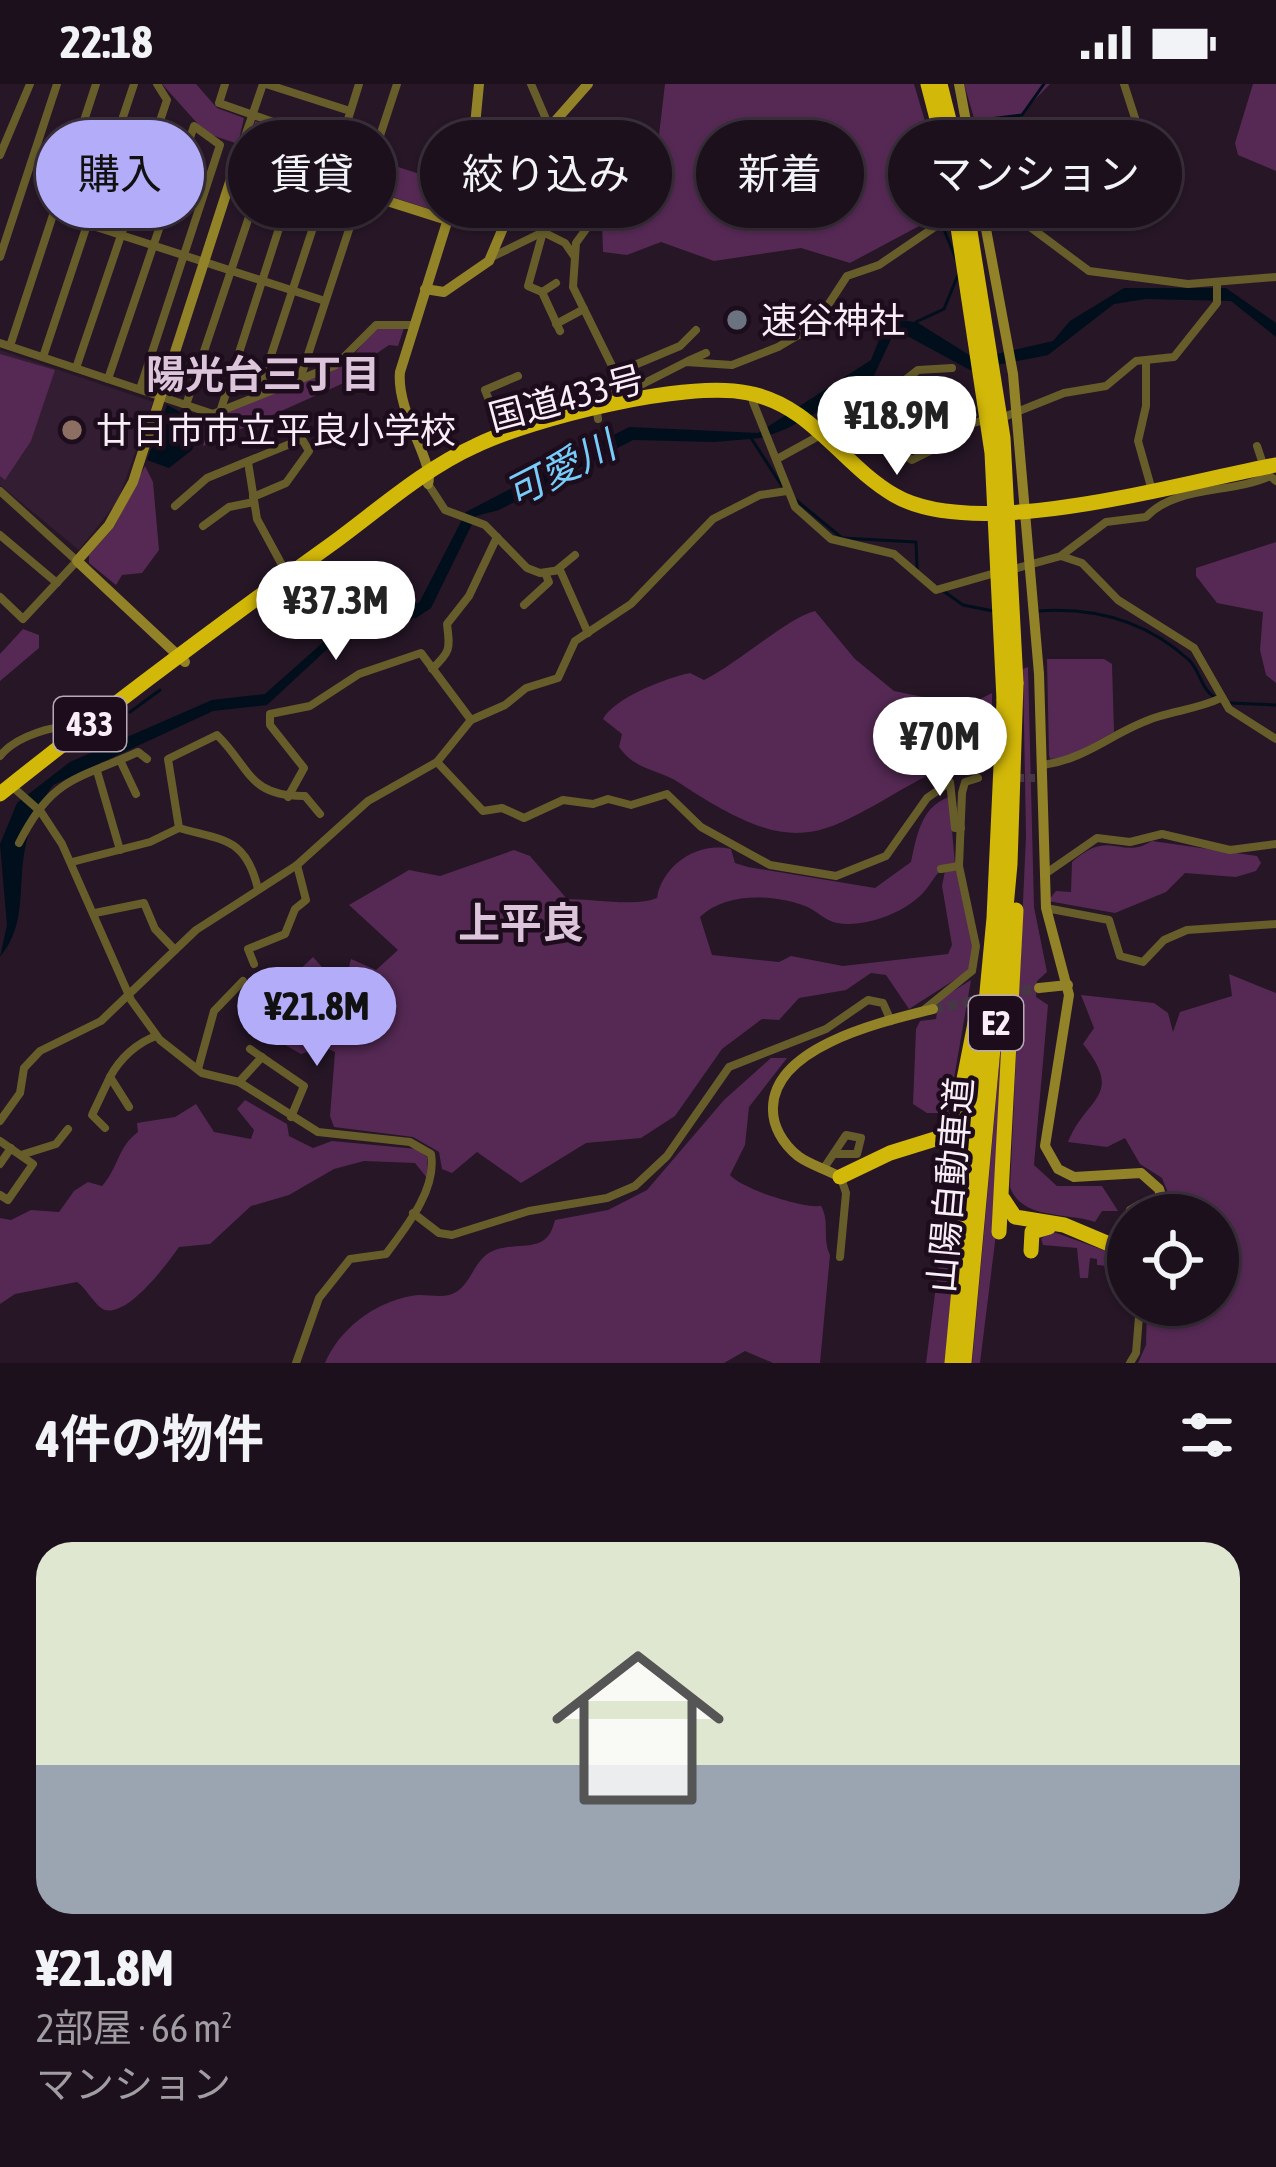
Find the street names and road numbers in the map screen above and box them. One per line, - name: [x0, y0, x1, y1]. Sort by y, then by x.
- street label: 国道433号: [484, 357, 648, 439]
- road number: 433: [54, 697, 126, 751]
- road number: E2: [969, 996, 1023, 1050]
- street label: 山陽自動車道: [920, 1076, 980, 1294]

